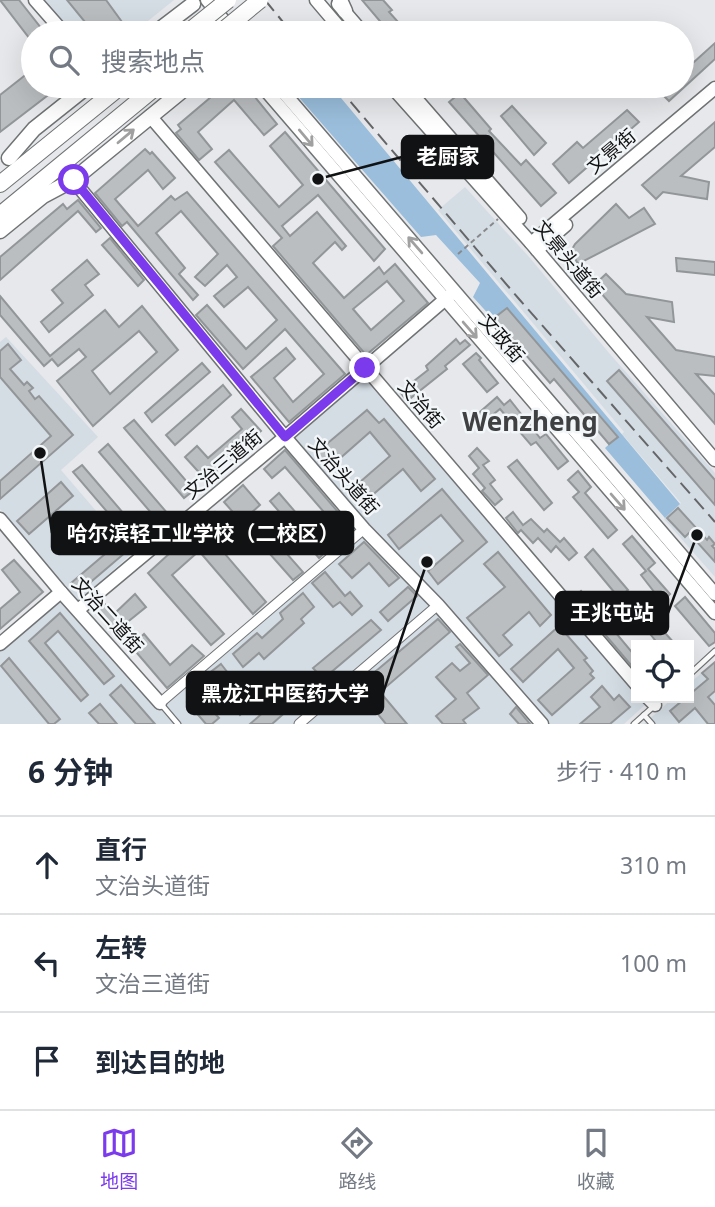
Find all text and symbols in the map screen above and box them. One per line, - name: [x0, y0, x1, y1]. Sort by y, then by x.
- search box: [21, 21, 694, 98]
- icon: search: [45, 41, 83, 79]
- text: 搜索地点: [101, 43, 205, 79]
- street label: 文景街: [581, 123, 641, 179]
- one-way arrow: [116, 128, 134, 144]
- one-way arrow: [298, 128, 314, 146]
- callout: 老厨家: [402, 136, 493, 178]
- text: 老厨家: [417, 142, 480, 170]
- route start: [58, 164, 89, 195]
- street label: 文景头道街: [529, 214, 609, 304]
- one-way arrow: [407, 236, 423, 254]
- street label: 文政街: [473, 308, 531, 368]
- one-way arrow: [462, 320, 478, 338]
- route end: [349, 352, 380, 383]
- street label: 文治街: [392, 374, 450, 434]
- district label: Wenzheng: [462, 403, 598, 439]
- street label: 文治三道街: [178, 424, 268, 504]
- street label: 文治头道街: [303, 432, 385, 520]
- one-way arrow: [610, 492, 626, 510]
- callout: 哈尔滨轻工业学校（二校区）: [52, 512, 353, 554]
- text: 哈尔滨轻工业学校（二校区）: [67, 519, 340, 547]
- street label: 文治二道街: [67, 571, 149, 659]
- callout: 王兆屯站: [556, 592, 668, 634]
- text: 王兆屯站: [570, 598, 654, 626]
- map controls: [631, 640, 694, 703]
- button: locate: [631, 640, 694, 703]
- callout: 黑龙江中医药大学: [187, 672, 383, 714]
- text: 黑龙江中医药大学: [201, 679, 369, 707]
- text: 6 分钟: [28, 751, 113, 792]
- text: 步行 · 410 m: [556, 755, 687, 787]
- text: 直行: [95, 831, 147, 867]
- icon: ahead: [28, 846, 66, 884]
- text: 310 m: [620, 849, 687, 881]
- text: 文治头道街: [95, 869, 210, 901]
- text: 左转: [95, 929, 147, 965]
- icon: left: [28, 944, 66, 982]
- text: 100 m: [620, 947, 687, 979]
- text: 文治三道街: [95, 967, 210, 999]
- icon: arrive: [28, 1042, 66, 1080]
- text: 到达目的地: [95, 1044, 225, 1080]
- tab: 地图: [100, 1124, 138, 1194]
- tab: 路线: [338, 1124, 377, 1194]
- tab: 收藏: [577, 1124, 615, 1194]

